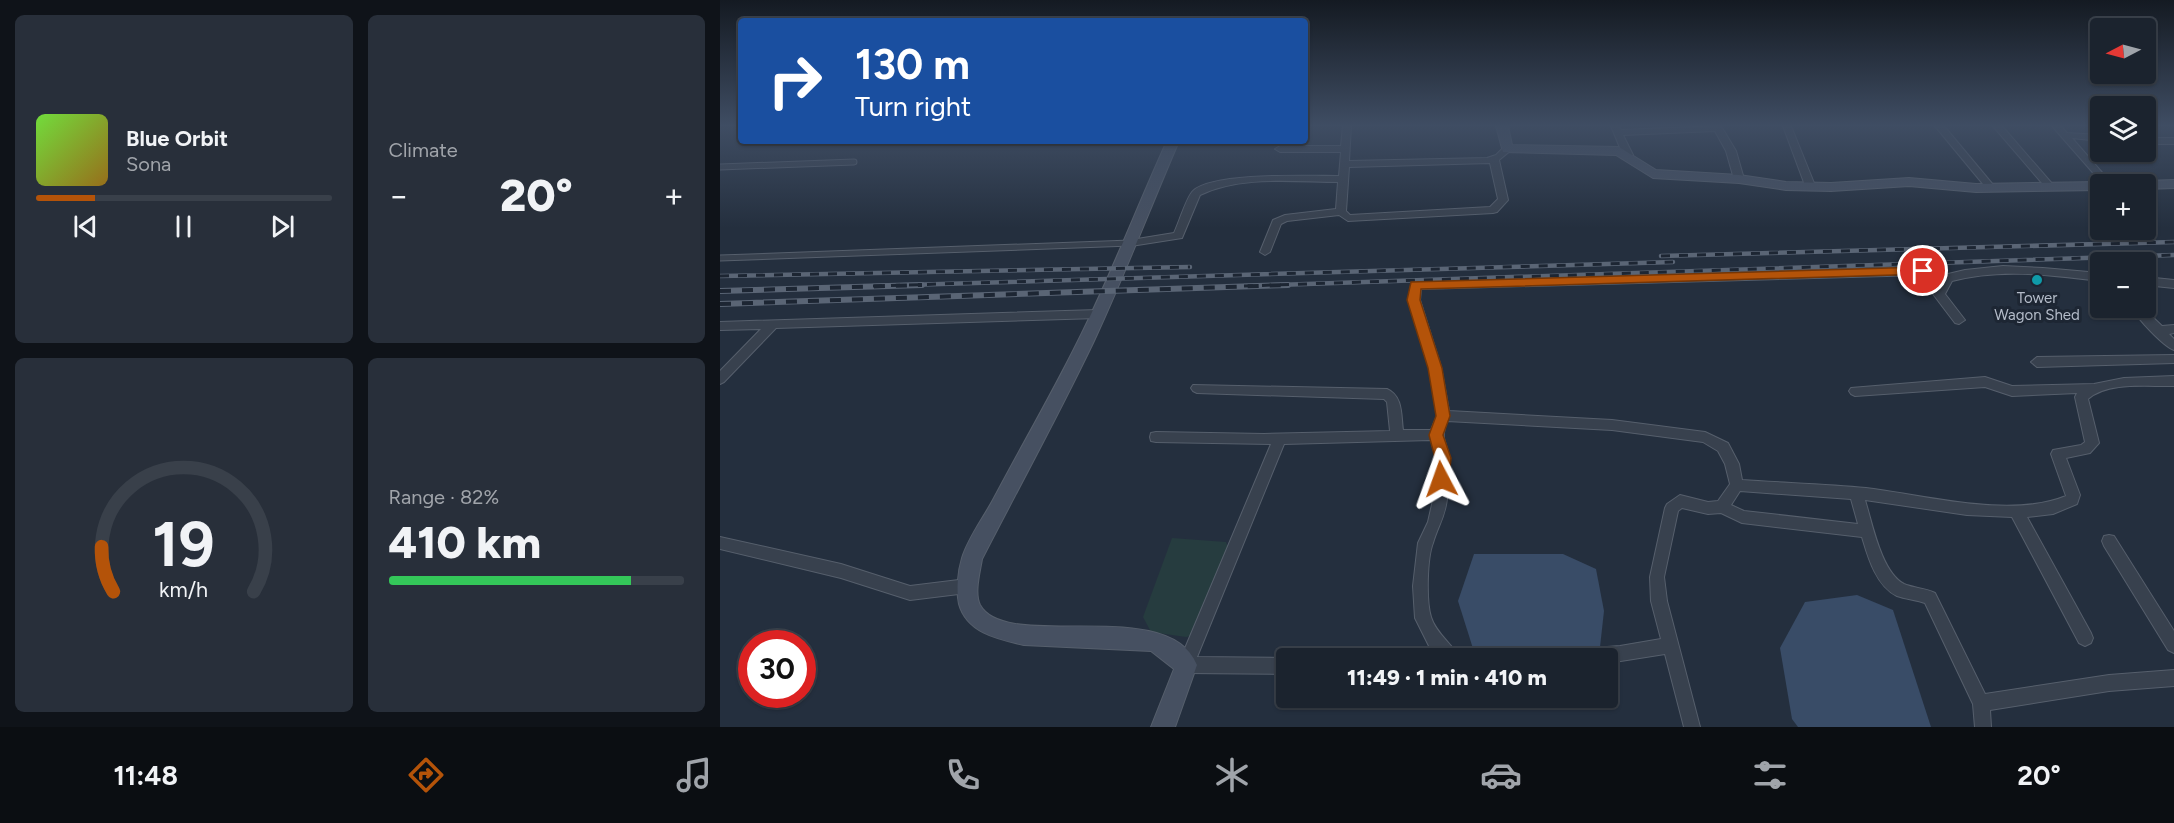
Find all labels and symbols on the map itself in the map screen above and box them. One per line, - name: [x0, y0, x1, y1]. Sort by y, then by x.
- north arrow: [2090, 18, 2156, 84]
- pin: [1897, 245, 1948, 296]
- marker: Tower Wagon Shed: [2030, 273, 2044, 287]
- place label: Tower Wagon Shed: [1994, 289, 2080, 324]
- position arrow: [1409, 447, 1473, 511]
- speed limit sign: 30: [738, 630, 816, 708]

